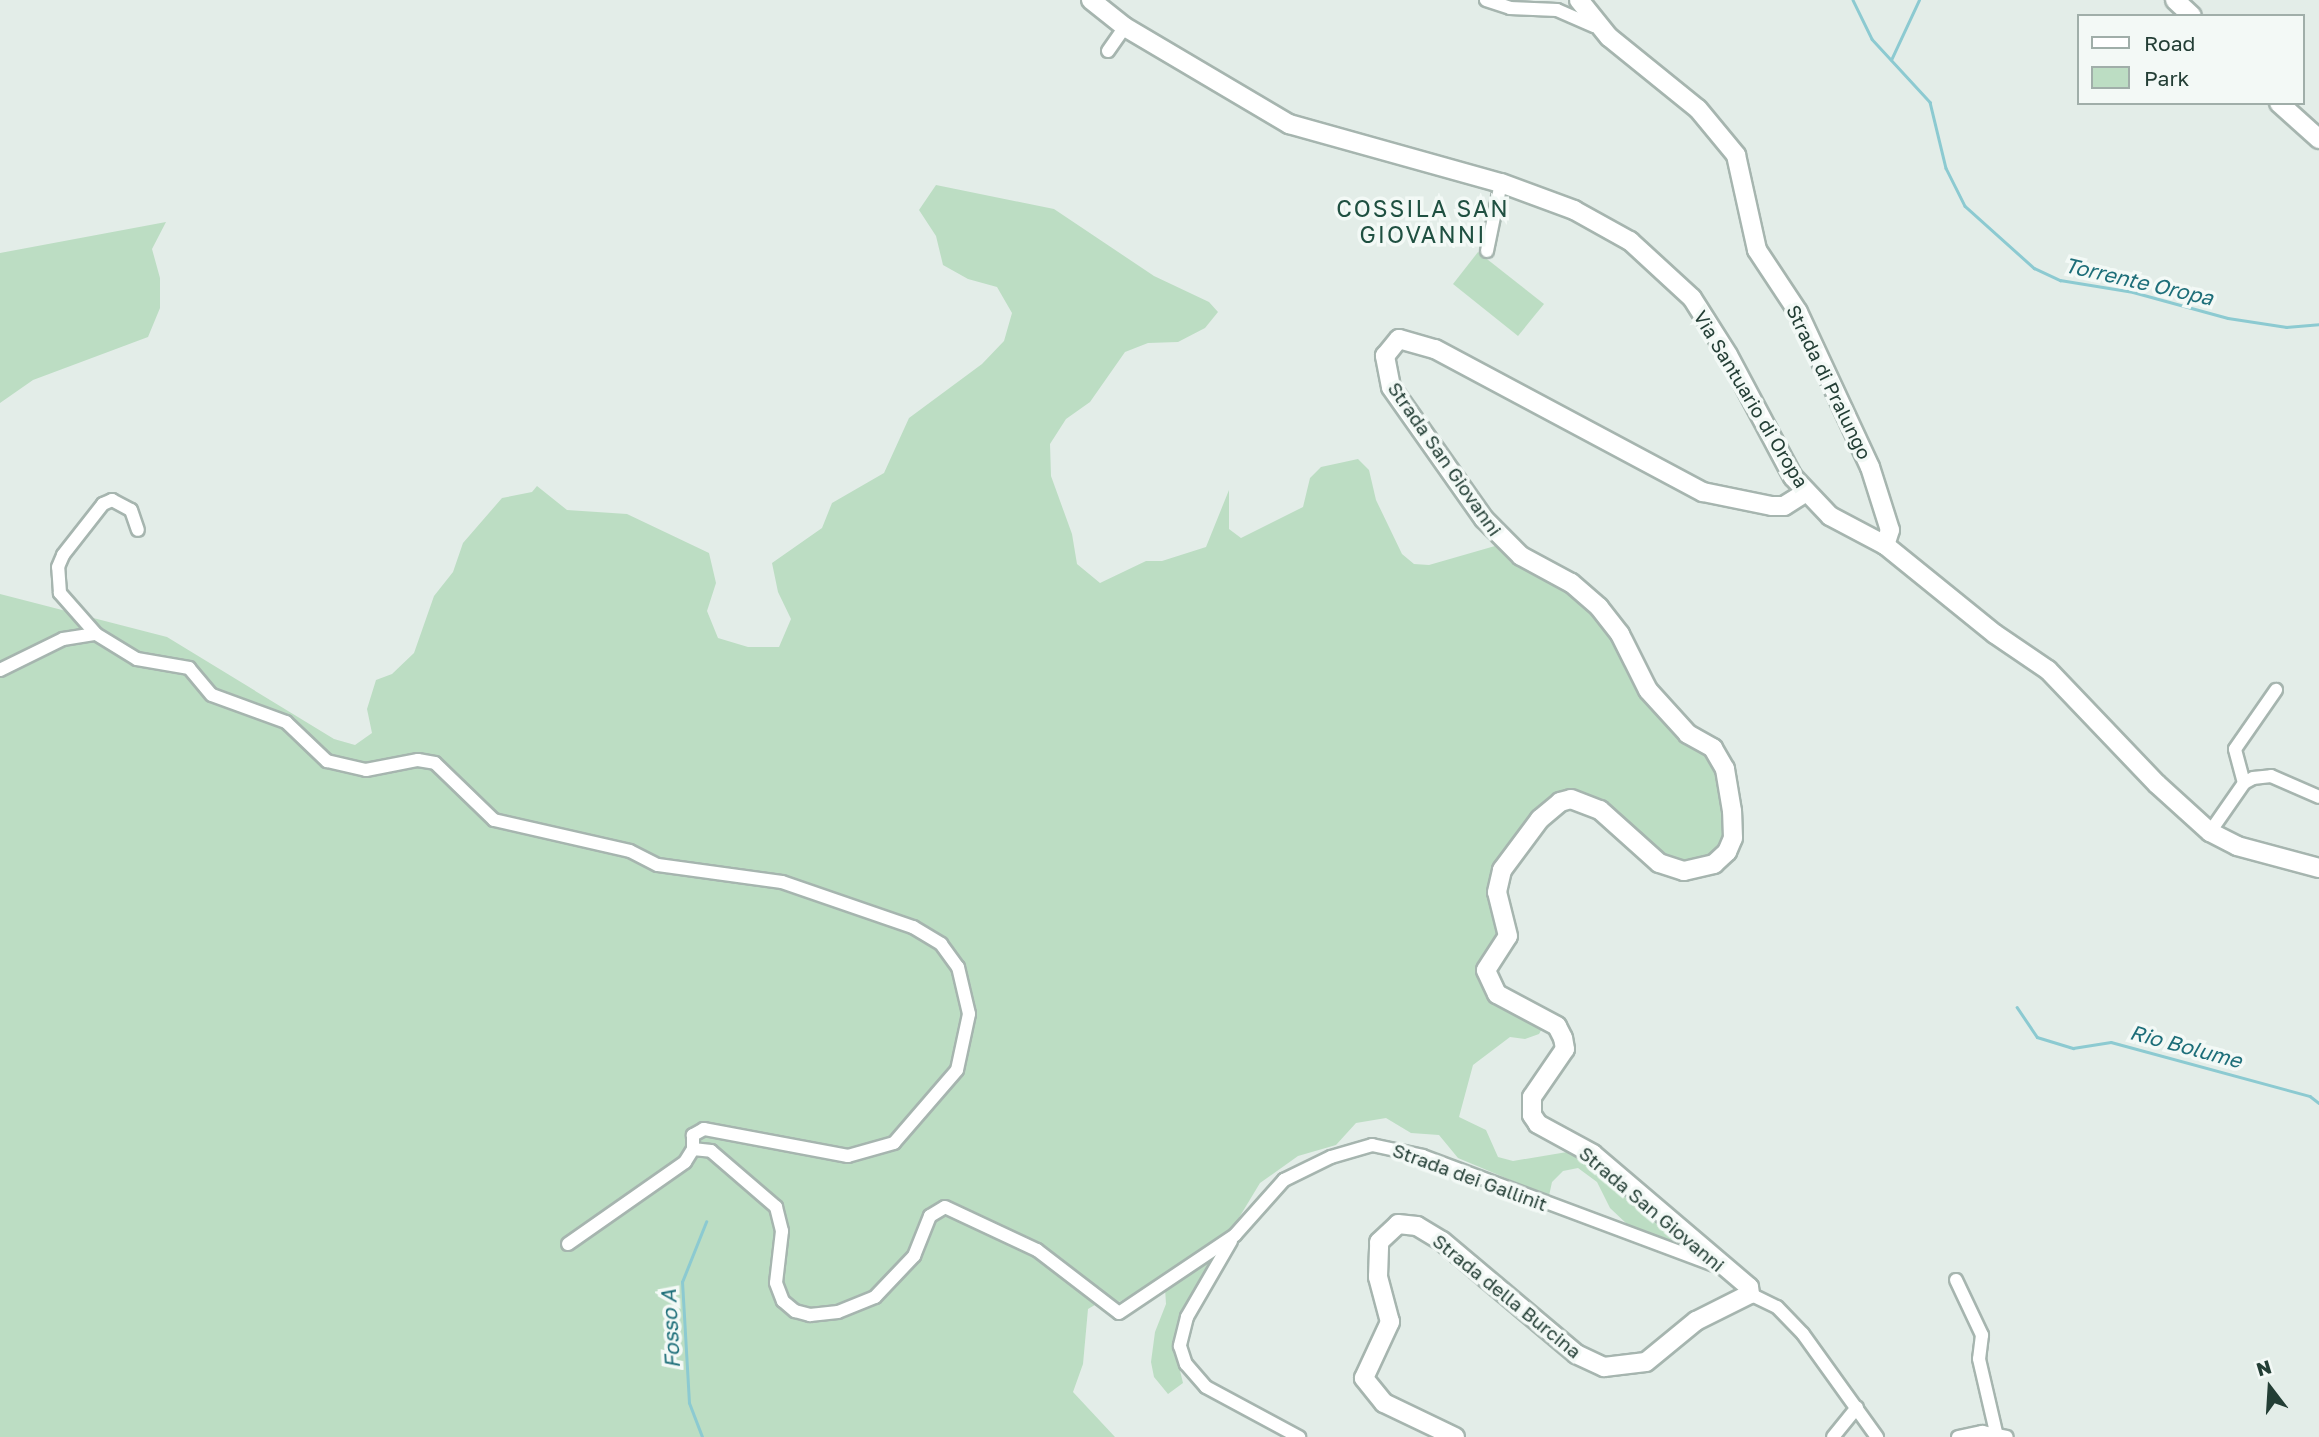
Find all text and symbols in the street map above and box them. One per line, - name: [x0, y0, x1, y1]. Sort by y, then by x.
- legend: [2078, 14, 2305, 105]
- text: Road: [2144, 30, 2195, 56]
- text: Park: [2144, 65, 2189, 91]
- district label: COSSILA SAN GIOVANNI: [1338, 194, 1508, 248]
- water label: Torrente Oropa: [2062, 252, 2216, 310]
- street label: Strada di Pralungo: [1782, 301, 1876, 463]
- street label: Via Santuario di Oropa: [1689, 306, 1813, 492]
- street label: Strada San Giovanni: [1383, 378, 1507, 540]
- water label: Rio Bolume: [2127, 1019, 2245, 1073]
- street label: Strada dei Gallinit: [1390, 1138, 1550, 1216]
- street label: Strada San Giovanni: [1575, 1142, 1729, 1276]
- street label: Strada della Burcina: [1428, 1229, 1586, 1363]
- water label: Fosso A: [655, 1289, 685, 1369]
- north arrow: [2235, 1353, 2305, 1423]
- text: N: [2253, 1354, 2274, 1381]

